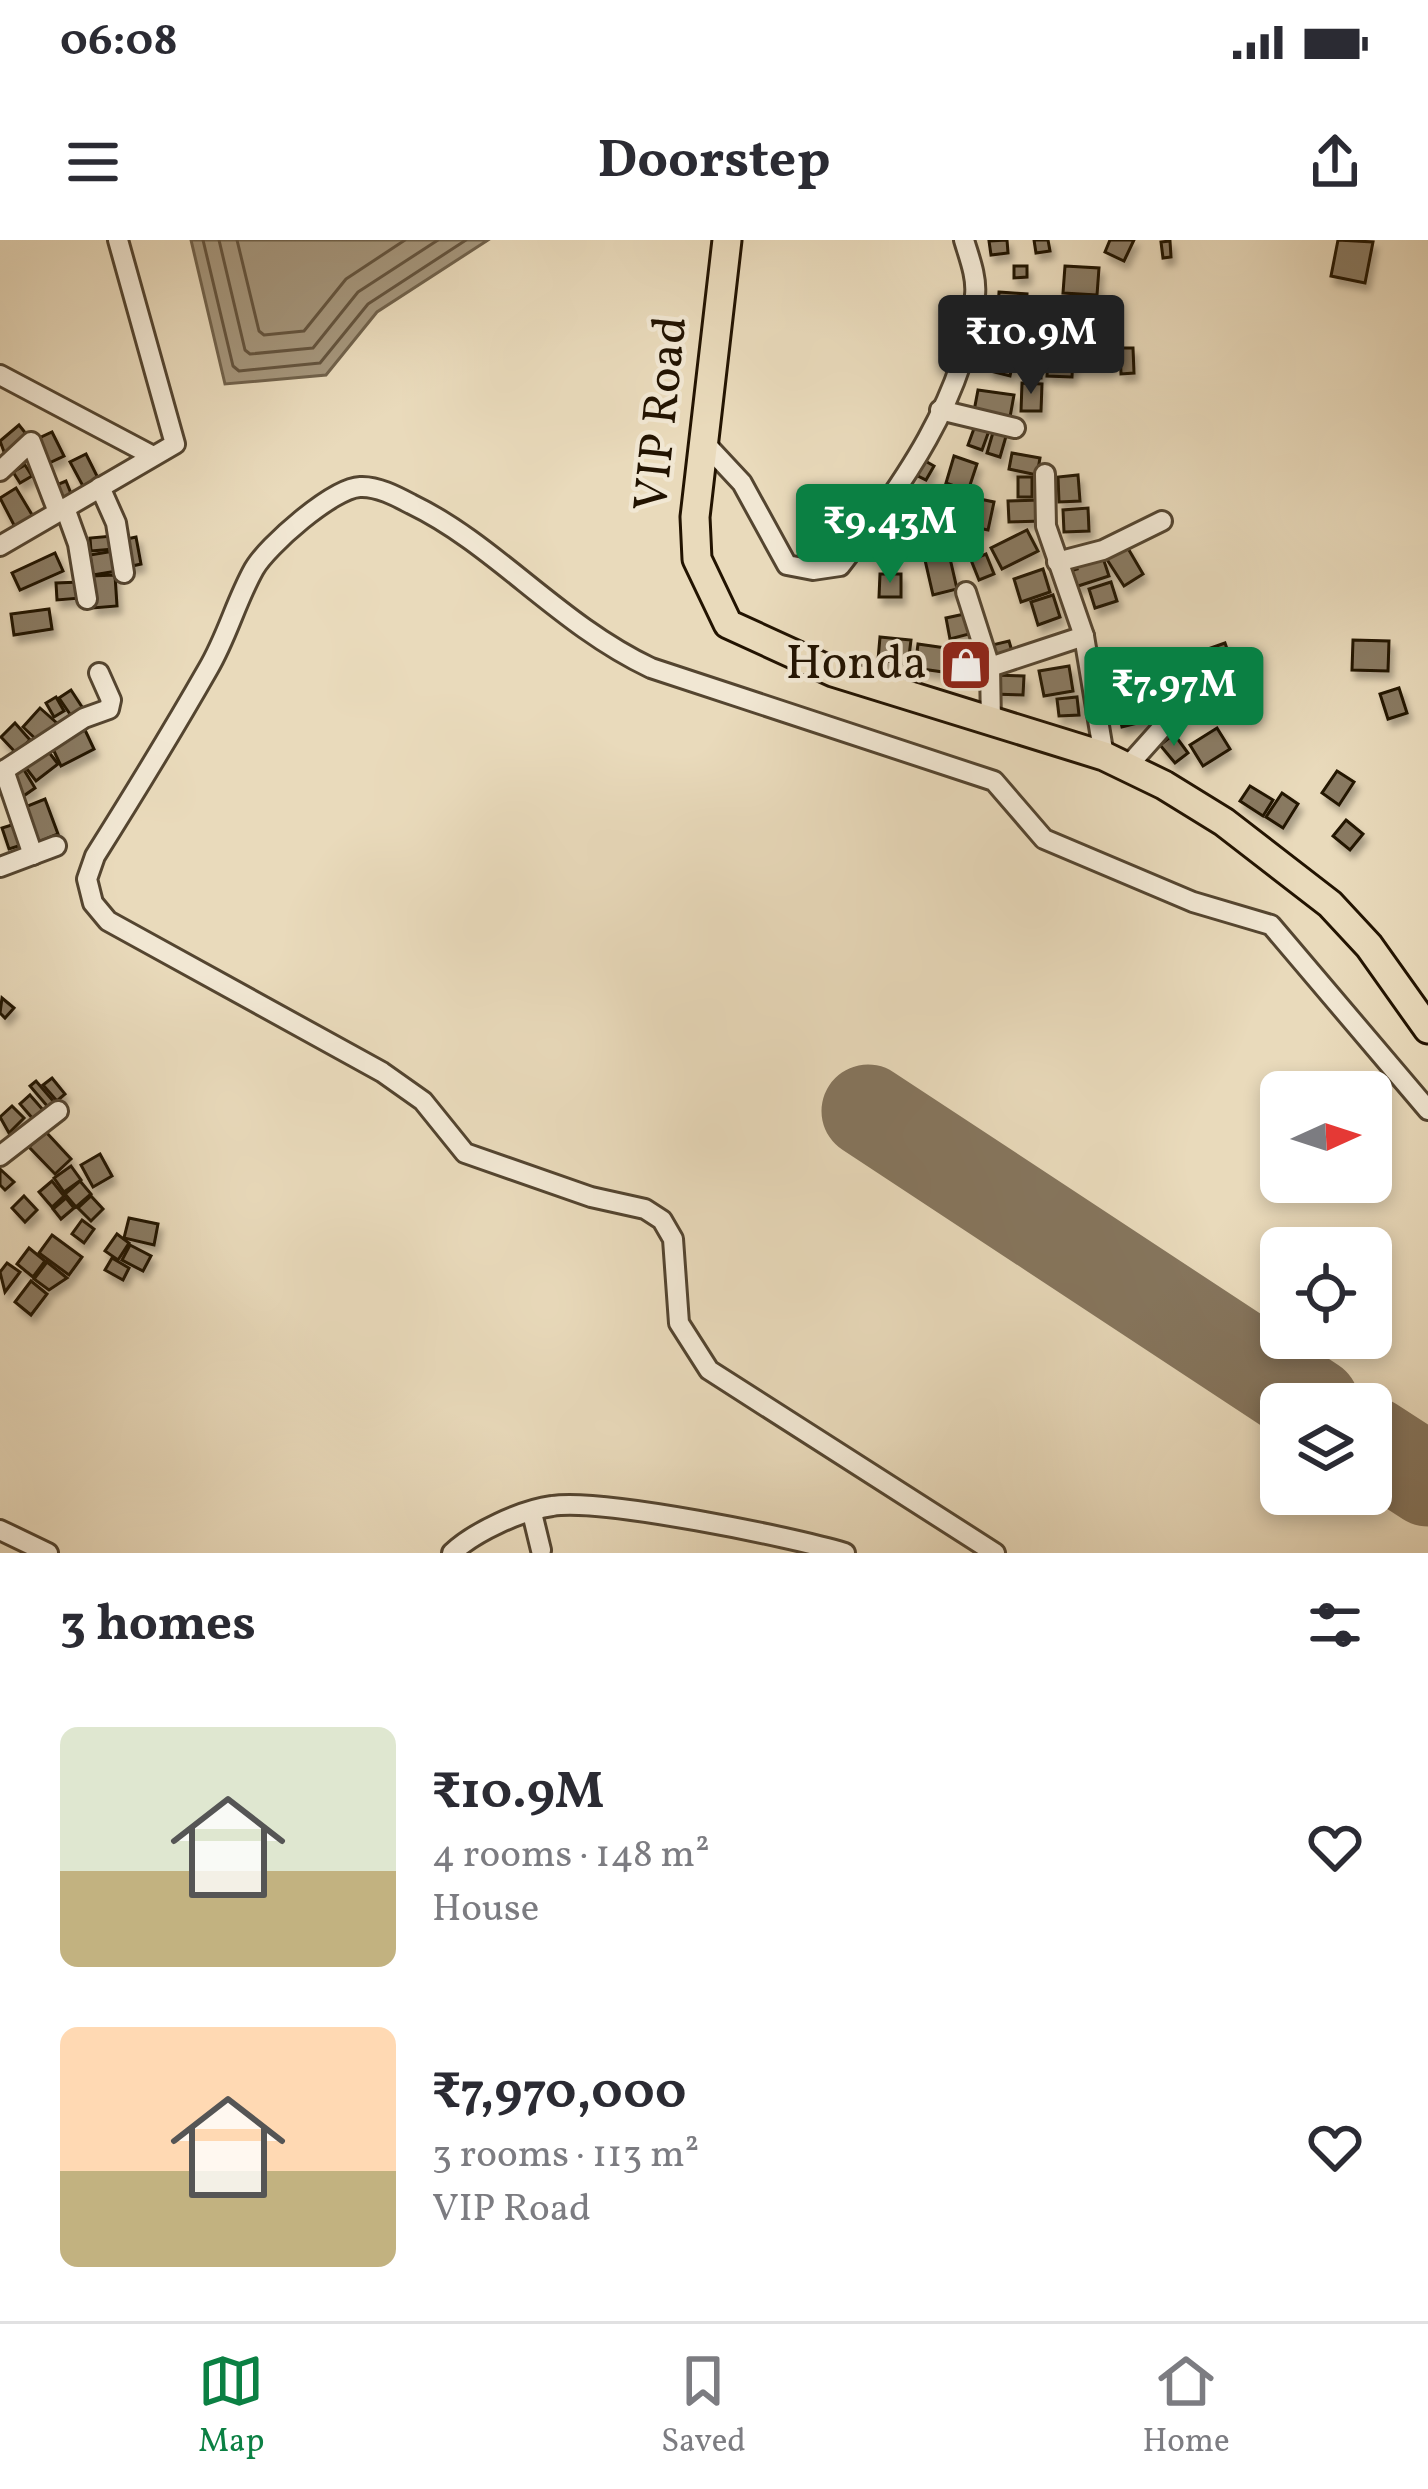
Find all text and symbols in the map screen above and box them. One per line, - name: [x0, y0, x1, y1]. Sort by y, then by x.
- text: 06:08: [60, 11, 178, 74]
- text: Doorstep: [598, 125, 830, 200]
- icon: menu: [60, 129, 126, 195]
- icon: share: [1302, 129, 1368, 195]
- pin: ₹10.9M: [933, 295, 1129, 397]
- text: ₹10.9M: [965, 307, 1097, 361]
- street label: VIP Road: [619, 313, 707, 515]
- pin: ₹9.43M: [792, 484, 988, 586]
- text: ₹9.43M: [823, 496, 957, 550]
- place label: Honda: [786, 632, 927, 699]
- shop icon: Honda: [938, 637, 994, 693]
- pin: ₹7.97M: [1076, 647, 1272, 749]
- text: ₹7.97M: [1111, 659, 1237, 713]
- north arrow: [1260, 1071, 1392, 1203]
- map controls: [1260, 1071, 1392, 1515]
- button: locate: [1260, 1227, 1392, 1359]
- button: layers: [1260, 1383, 1392, 1515]
- text: 3 homes: [60, 1590, 256, 1661]
- icon: filters: [1302, 1592, 1368, 1658]
- text: ₹10.9M: [432, 1758, 604, 1829]
- icon: home: [156, 1775, 300, 1919]
- icon: heart: [1302, 1814, 1368, 1880]
- text: 4 rooms · 148 m²: [432, 1829, 710, 1883]
- text: House: [432, 1883, 539, 1937]
- text: ₹7,970,000: [432, 2058, 686, 2129]
- icon: home: [156, 2075, 300, 2219]
- icon: heart: [1302, 2114, 1368, 2180]
- text: 3 rooms · 113 m²: [432, 2129, 699, 2183]
- text: VIP Road: [432, 2183, 591, 2237]
- tab: Map: [198, 2348, 264, 2466]
- tab: Saved: [661, 2348, 746, 2466]
- tab: Home: [1142, 2348, 1230, 2466]

